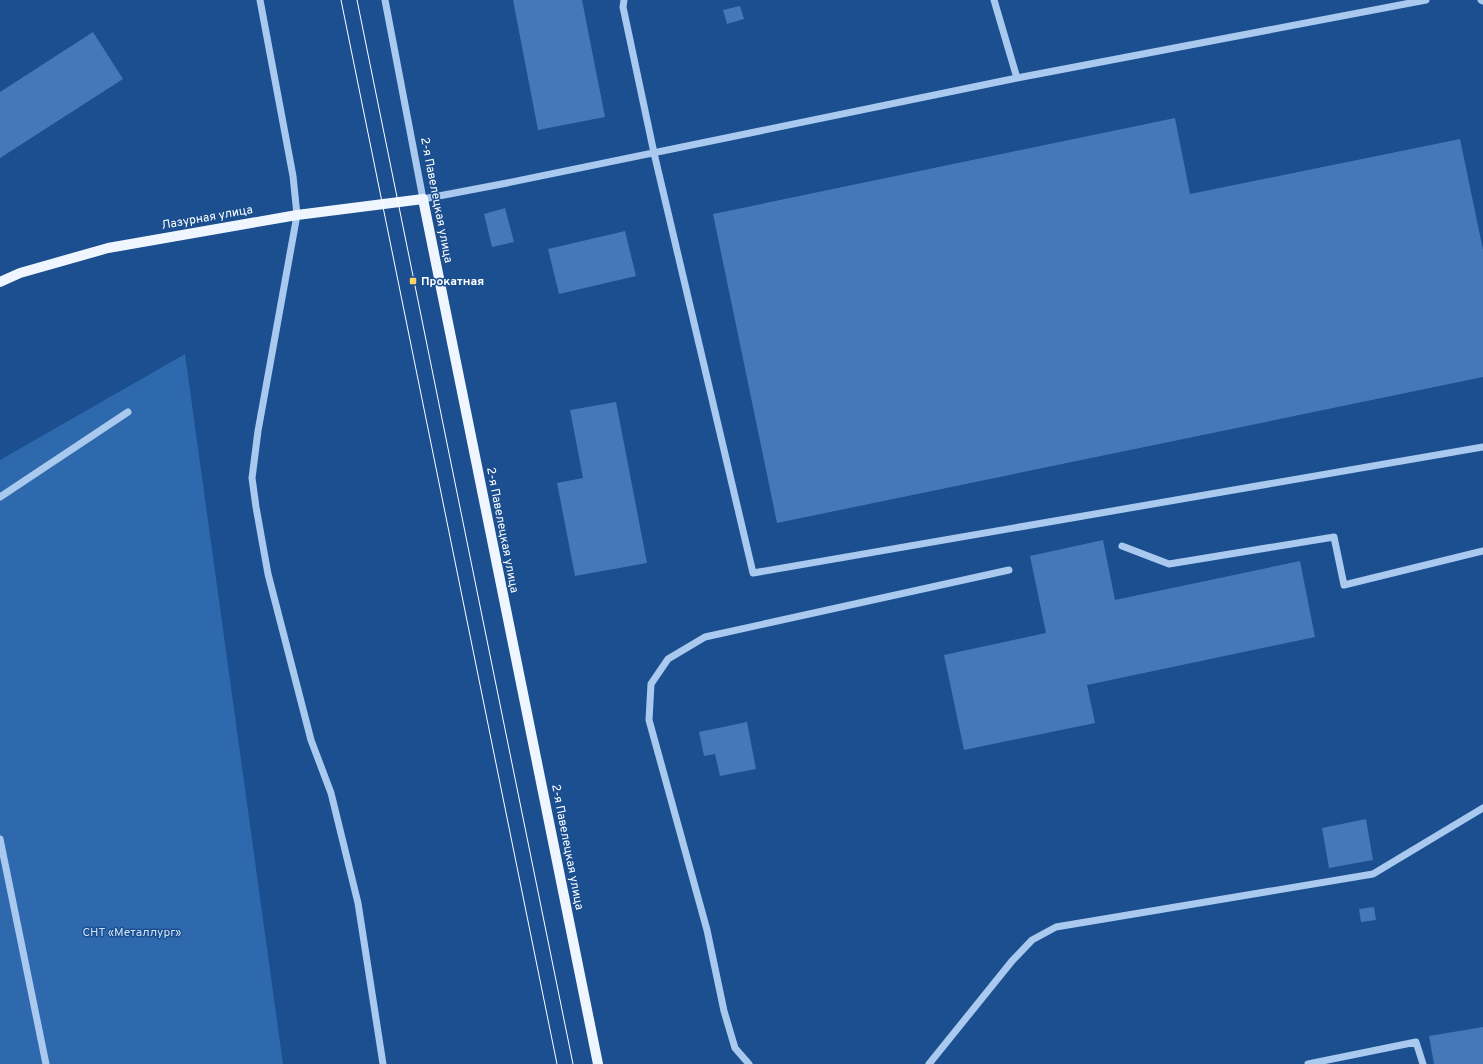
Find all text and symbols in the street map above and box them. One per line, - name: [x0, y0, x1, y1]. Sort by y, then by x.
- street label: 2-я Павелецкая улица: [416, 136, 456, 264]
- street label: Лазурная улица: [160, 202, 254, 234]
- place label: Прокатная: [421, 274, 484, 290]
- marker: Прокатная: [408, 276, 418, 286]
- street label: 2-я Павелецкая улица: [482, 466, 522, 594]
- street label: 2-я Павелецкая улица: [547, 783, 587, 911]
- park label: СНТ «Металлург»: [82, 925, 182, 941]

